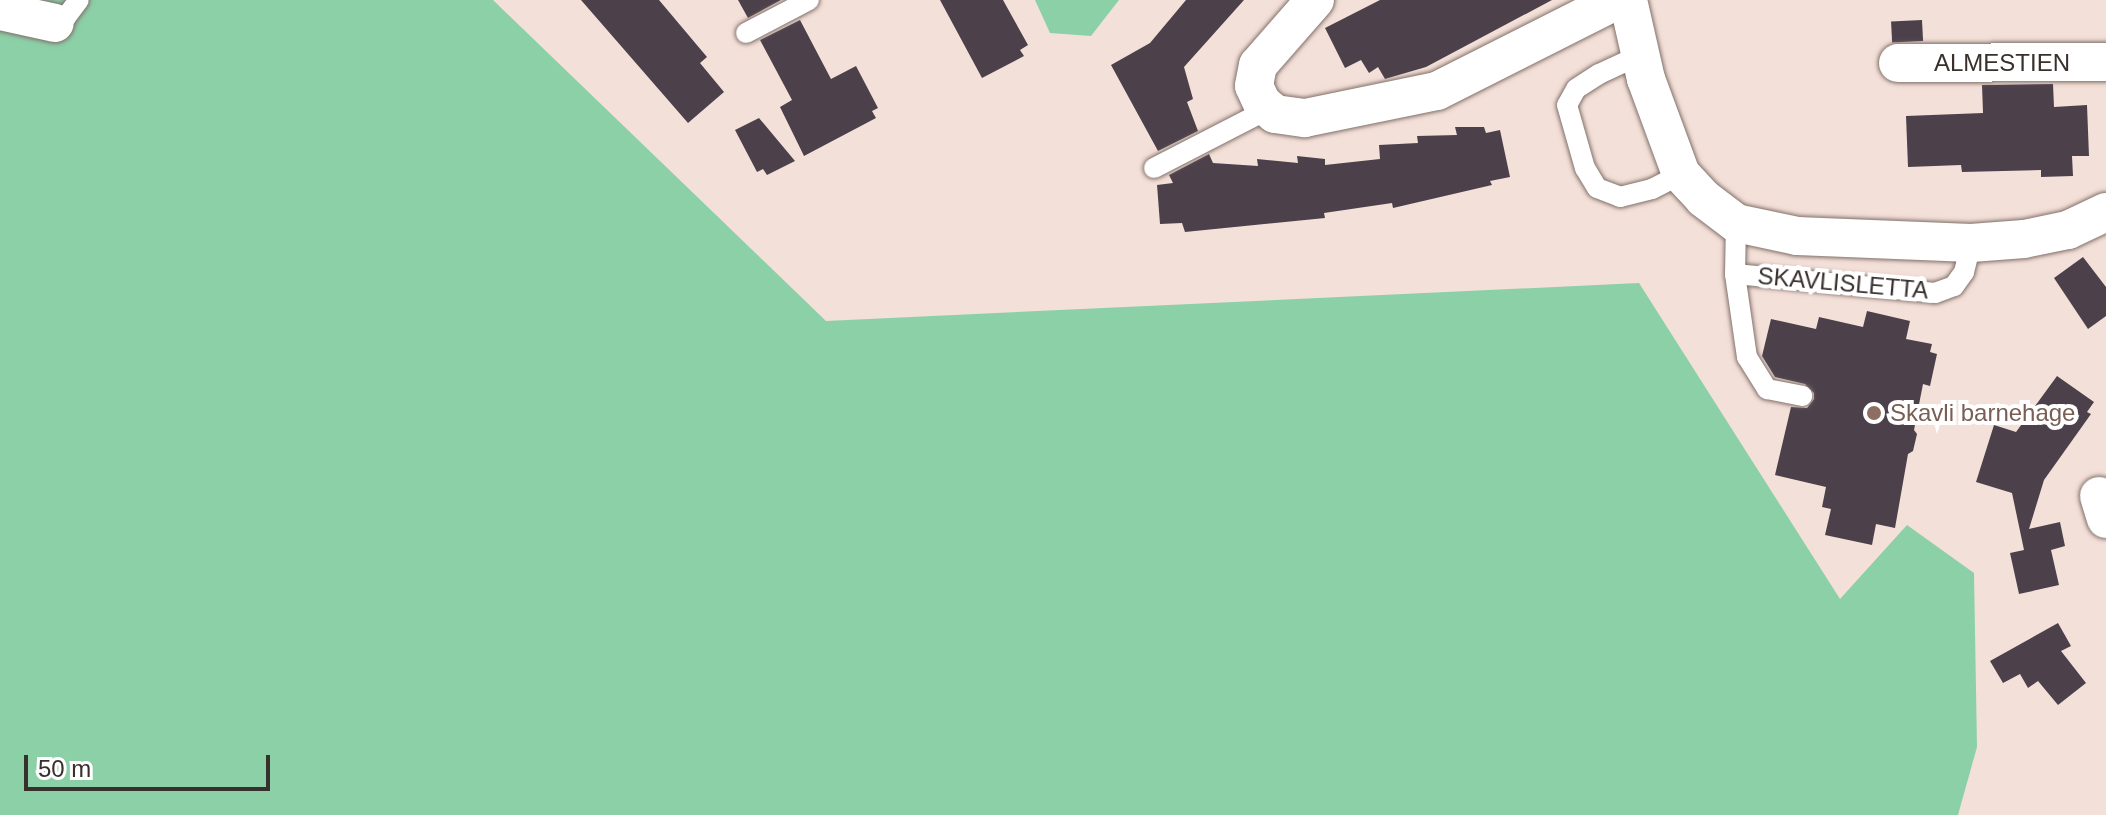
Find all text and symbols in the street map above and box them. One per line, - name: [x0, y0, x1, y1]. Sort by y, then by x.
- street label: ALMESTIEN: [1934, 49, 2070, 77]
- street label: SKAVLISLETTA: [1756, 261, 1930, 305]
- place label: Skavli barnehage: [1890, 399, 2075, 427]
- marker: Skavli barnehage: [1865, 404, 1883, 422]
- scale bar: [28, 739, 274, 789]
- text: 50 m: [38, 755, 91, 782]

